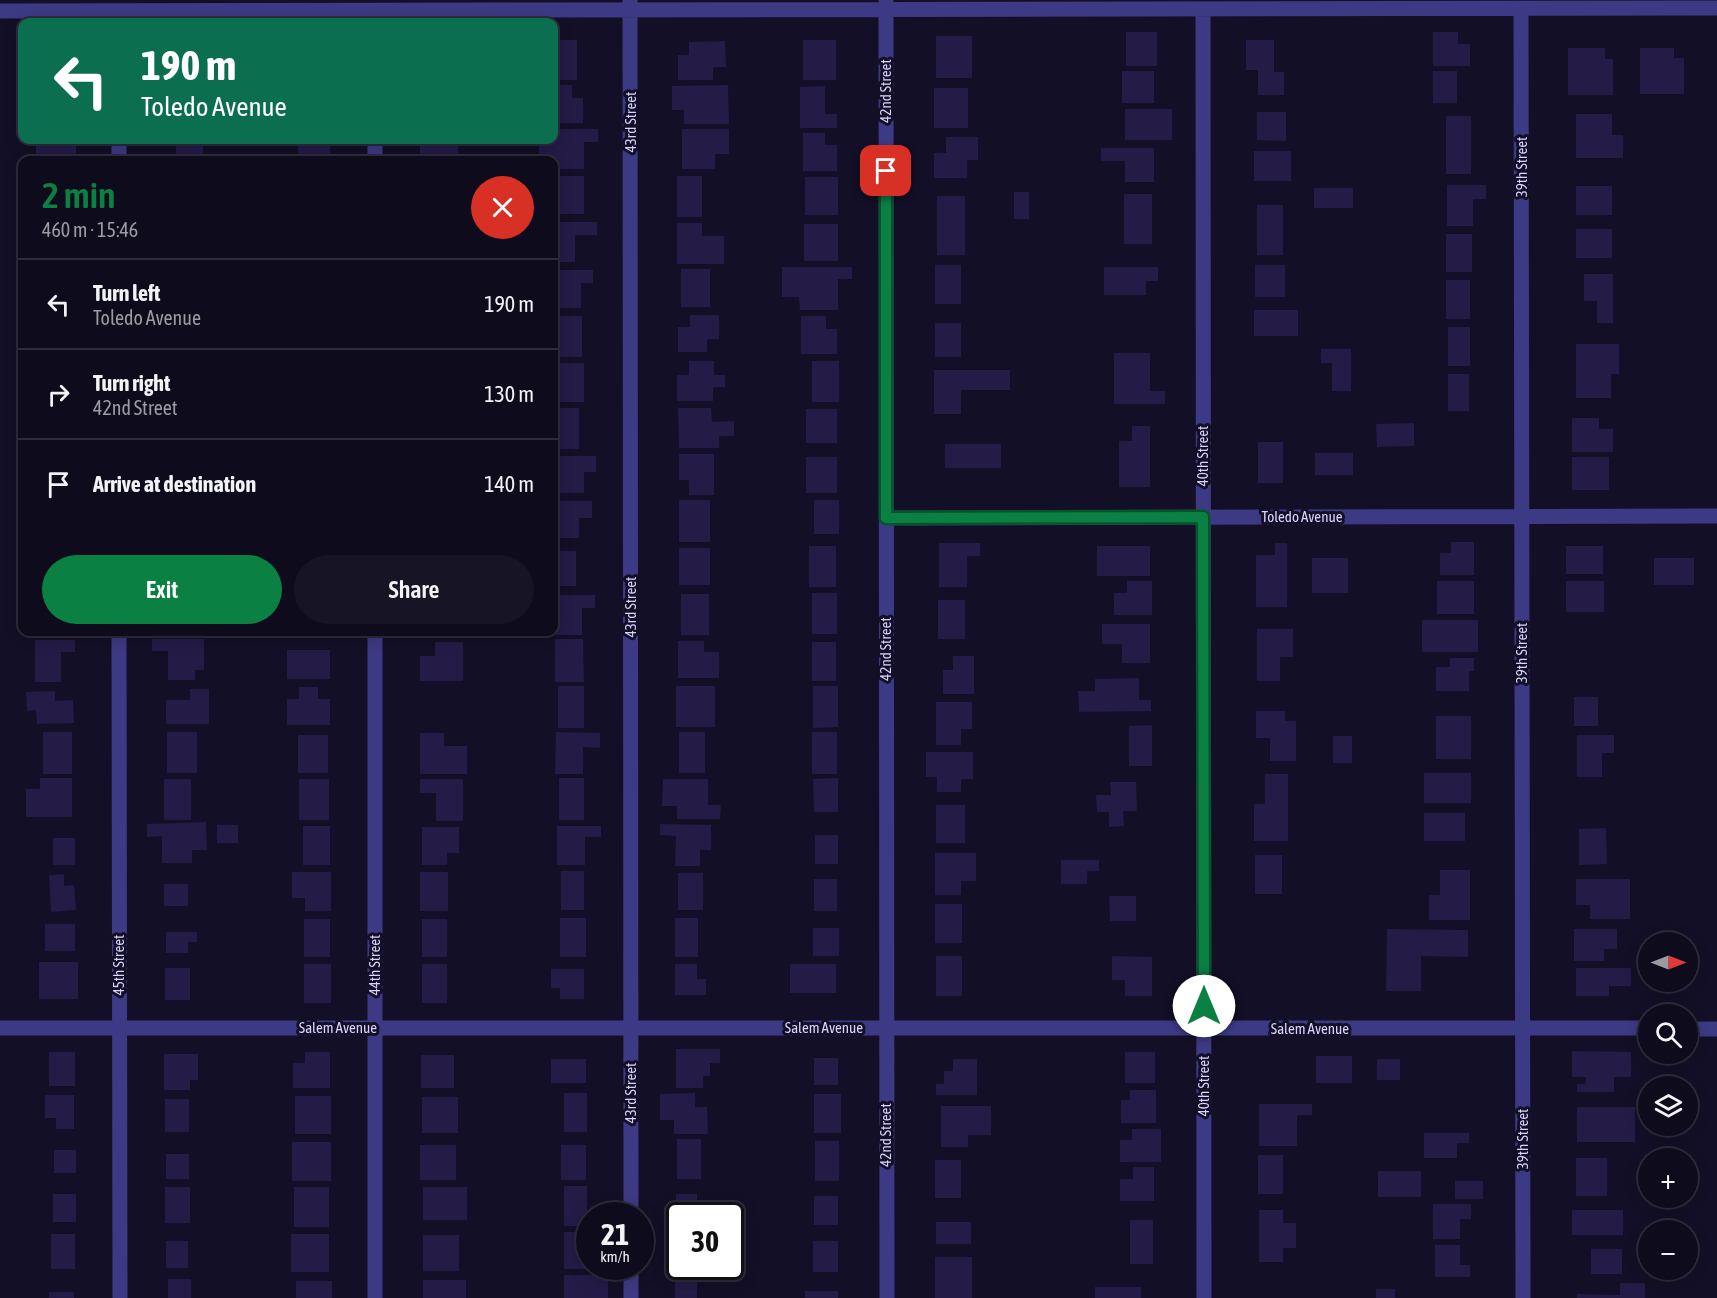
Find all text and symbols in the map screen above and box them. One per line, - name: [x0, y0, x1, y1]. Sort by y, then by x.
- text: 190 m: [141, 41, 236, 89]
- icon: left: [42, 42, 120, 120]
- street label: 42nd Street: [877, 59, 894, 123]
- text: Toledo Avenue: [141, 91, 287, 122]
- street label: 43rd Street: [622, 92, 639, 152]
- street label: 39th Street: [1513, 137, 1530, 197]
- pin: [860, 145, 911, 196]
- icon: arrive: [869, 154, 902, 187]
- text: 2 min: [42, 174, 116, 216]
- button: close: [471, 176, 534, 239]
- text: 460 m · 15:46: [42, 218, 138, 241]
- text: Turn left: [93, 280, 160, 306]
- icon: left: [42, 288, 75, 321]
- text: 190 m: [484, 291, 534, 317]
- text: Toledo Avenue: [93, 306, 201, 329]
- text: Turn right: [93, 370, 170, 396]
- icon: right: [42, 378, 75, 411]
- text: 130 m: [484, 381, 534, 407]
- text: 42nd Street: [93, 396, 178, 419]
- street label: 40th Street: [1194, 426, 1211, 486]
- icon: arrive: [42, 468, 75, 501]
- text: Arrive at destination: [93, 471, 256, 497]
- text: 140 m: [484, 471, 534, 497]
- street label: Toledo Avenue: [1261, 508, 1343, 525]
- button: Exit: [42, 555, 282, 624]
- button: Share: [294, 555, 534, 624]
- street label: 43rd Street: [622, 577, 639, 637]
- street label: 42nd Street: [877, 617, 894, 681]
- street label: 39th Street: [1513, 623, 1530, 683]
- north arrow: [1638, 932, 1698, 992]
- map controls: [1638, 932, 1698, 1280]
- street label: 45th Street: [110, 935, 127, 995]
- street label: 44th Street: [366, 935, 383, 995]
- position arrow: [1172, 974, 1236, 1038]
- button: search: [1638, 1004, 1698, 1064]
- street label: Salem Avenue: [299, 1019, 377, 1036]
- street label: Salem Avenue: [785, 1019, 863, 1036]
- street label: Salem Avenue: [1271, 1020, 1349, 1037]
- street label: 40th Street: [1195, 1056, 1212, 1116]
- street label: 43rd Street: [622, 1063, 639, 1123]
- button: layers: [1638, 1076, 1698, 1136]
- street label: 42nd Street: [877, 1103, 894, 1167]
- street label: 39th Street: [1514, 1109, 1531, 1169]
- button: +: [1638, 1148, 1698, 1208]
- speed limit sign: 30: [666, 1202, 744, 1280]
- text: 21: [601, 1217, 629, 1251]
- button: −: [1638, 1220, 1698, 1280]
- text: km/h: [600, 1248, 630, 1265]

